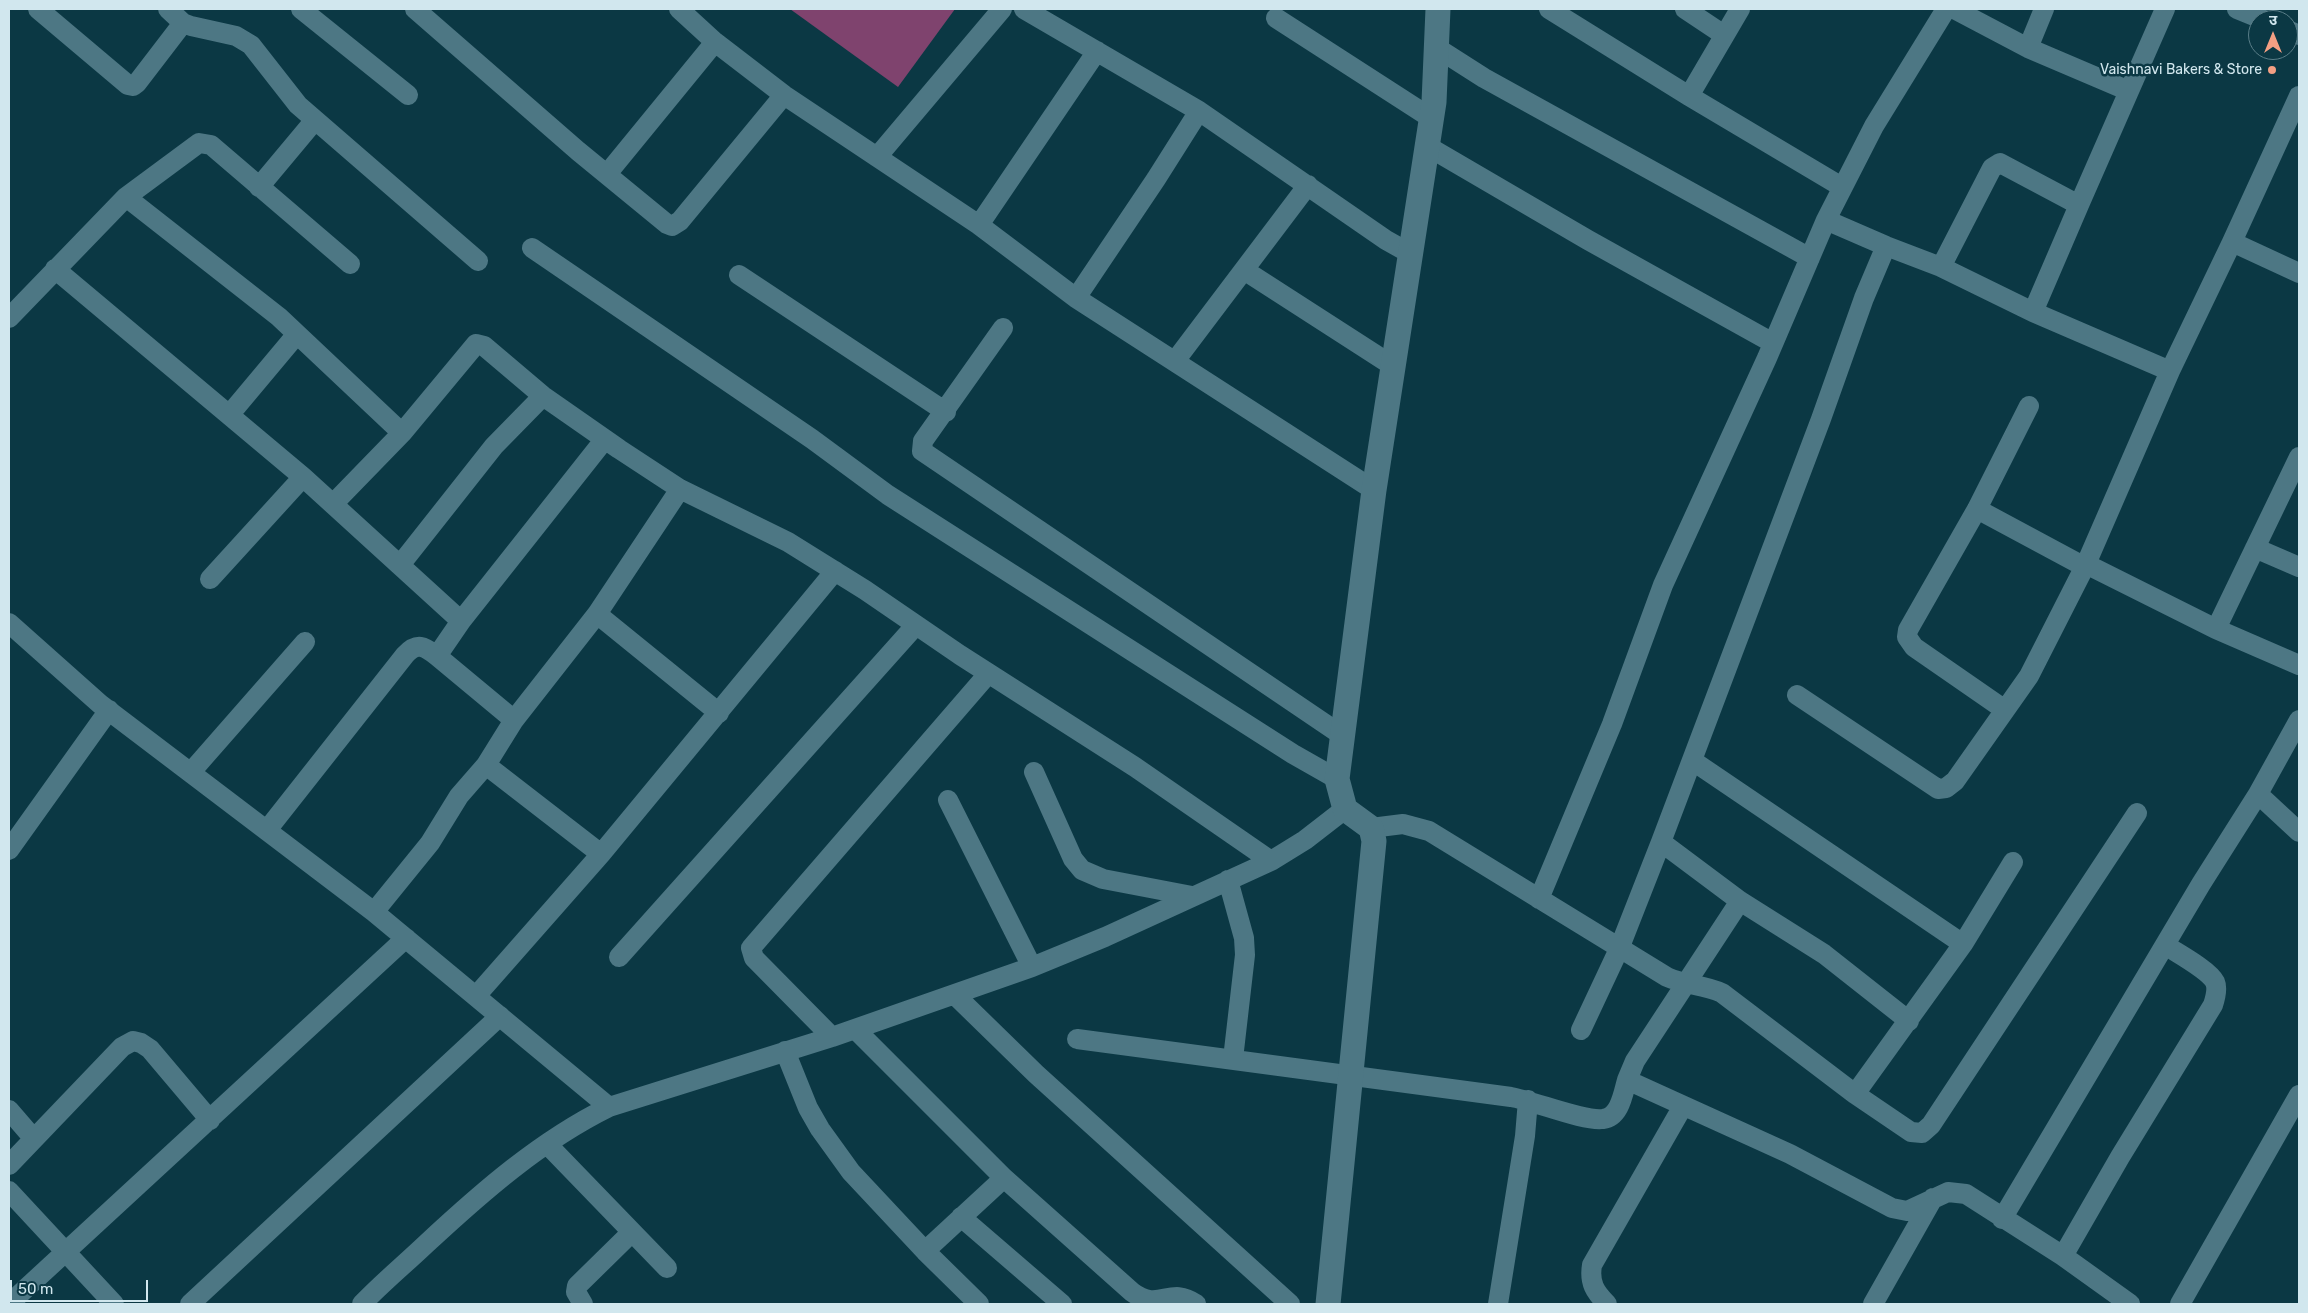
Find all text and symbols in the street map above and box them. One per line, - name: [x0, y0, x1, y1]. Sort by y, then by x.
- north arrow: [2248, 10, 2298, 60]
- text: उ: [2269, 12, 2277, 29]
- place label: Vaishnavi Bakers & Store: [2100, 62, 2262, 78]
- marker: Vaishnavi Bakers & Store: [2266, 64, 2278, 76]
- scale bar: [12, 1270, 150, 1302]
- text: 50 m: [18, 1280, 53, 1298]

